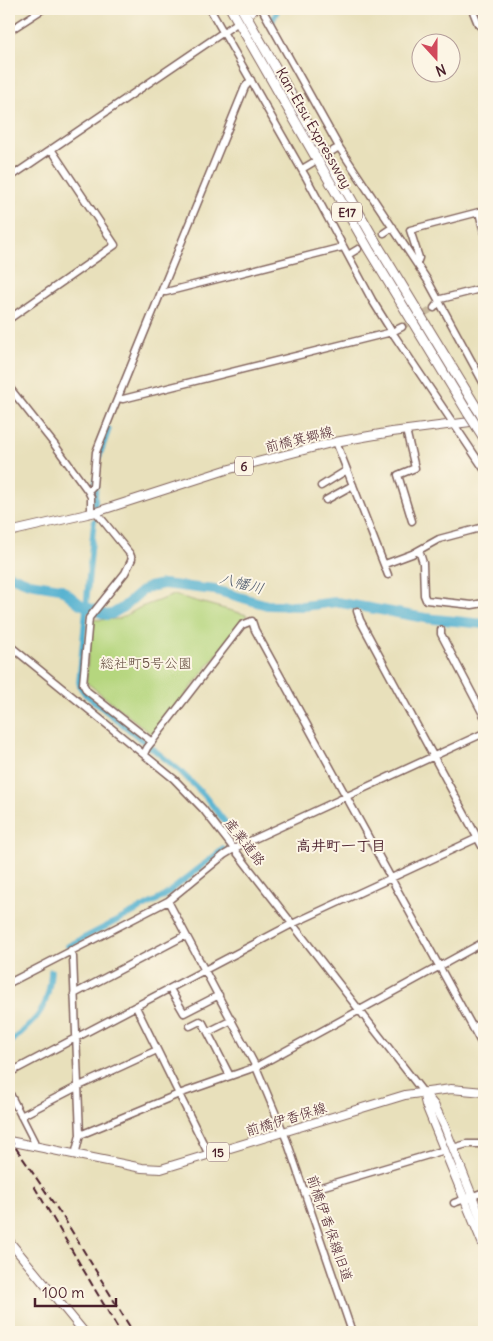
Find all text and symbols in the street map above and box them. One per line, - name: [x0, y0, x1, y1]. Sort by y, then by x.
- north arrow: [410, 32, 460, 82]
- text: N: [433, 60, 448, 80]
- street label: Kan-Etsu Expressway: [272, 64, 356, 192]
- road number: E17: [332, 202, 362, 222]
- street label: 前橋箕郷線: [263, 422, 335, 456]
- road number: 6: [235, 456, 253, 476]
- water label: 八幡川: [218, 568, 266, 598]
- park label: 総社町5号公園: [100, 654, 192, 672]
- street label: 産業道路: [221, 814, 269, 870]
- district label: 高井町一丁目: [296, 836, 386, 855]
- street label: 前橋伊香保線: [243, 1098, 329, 1140]
- road number: 15: [207, 1142, 229, 1162]
- street label: 前橋伊香保線旧道: [303, 1172, 357, 1284]
- scale bar: [35, 1276, 116, 1308]
- text: 100 m: [42, 1283, 84, 1302]

